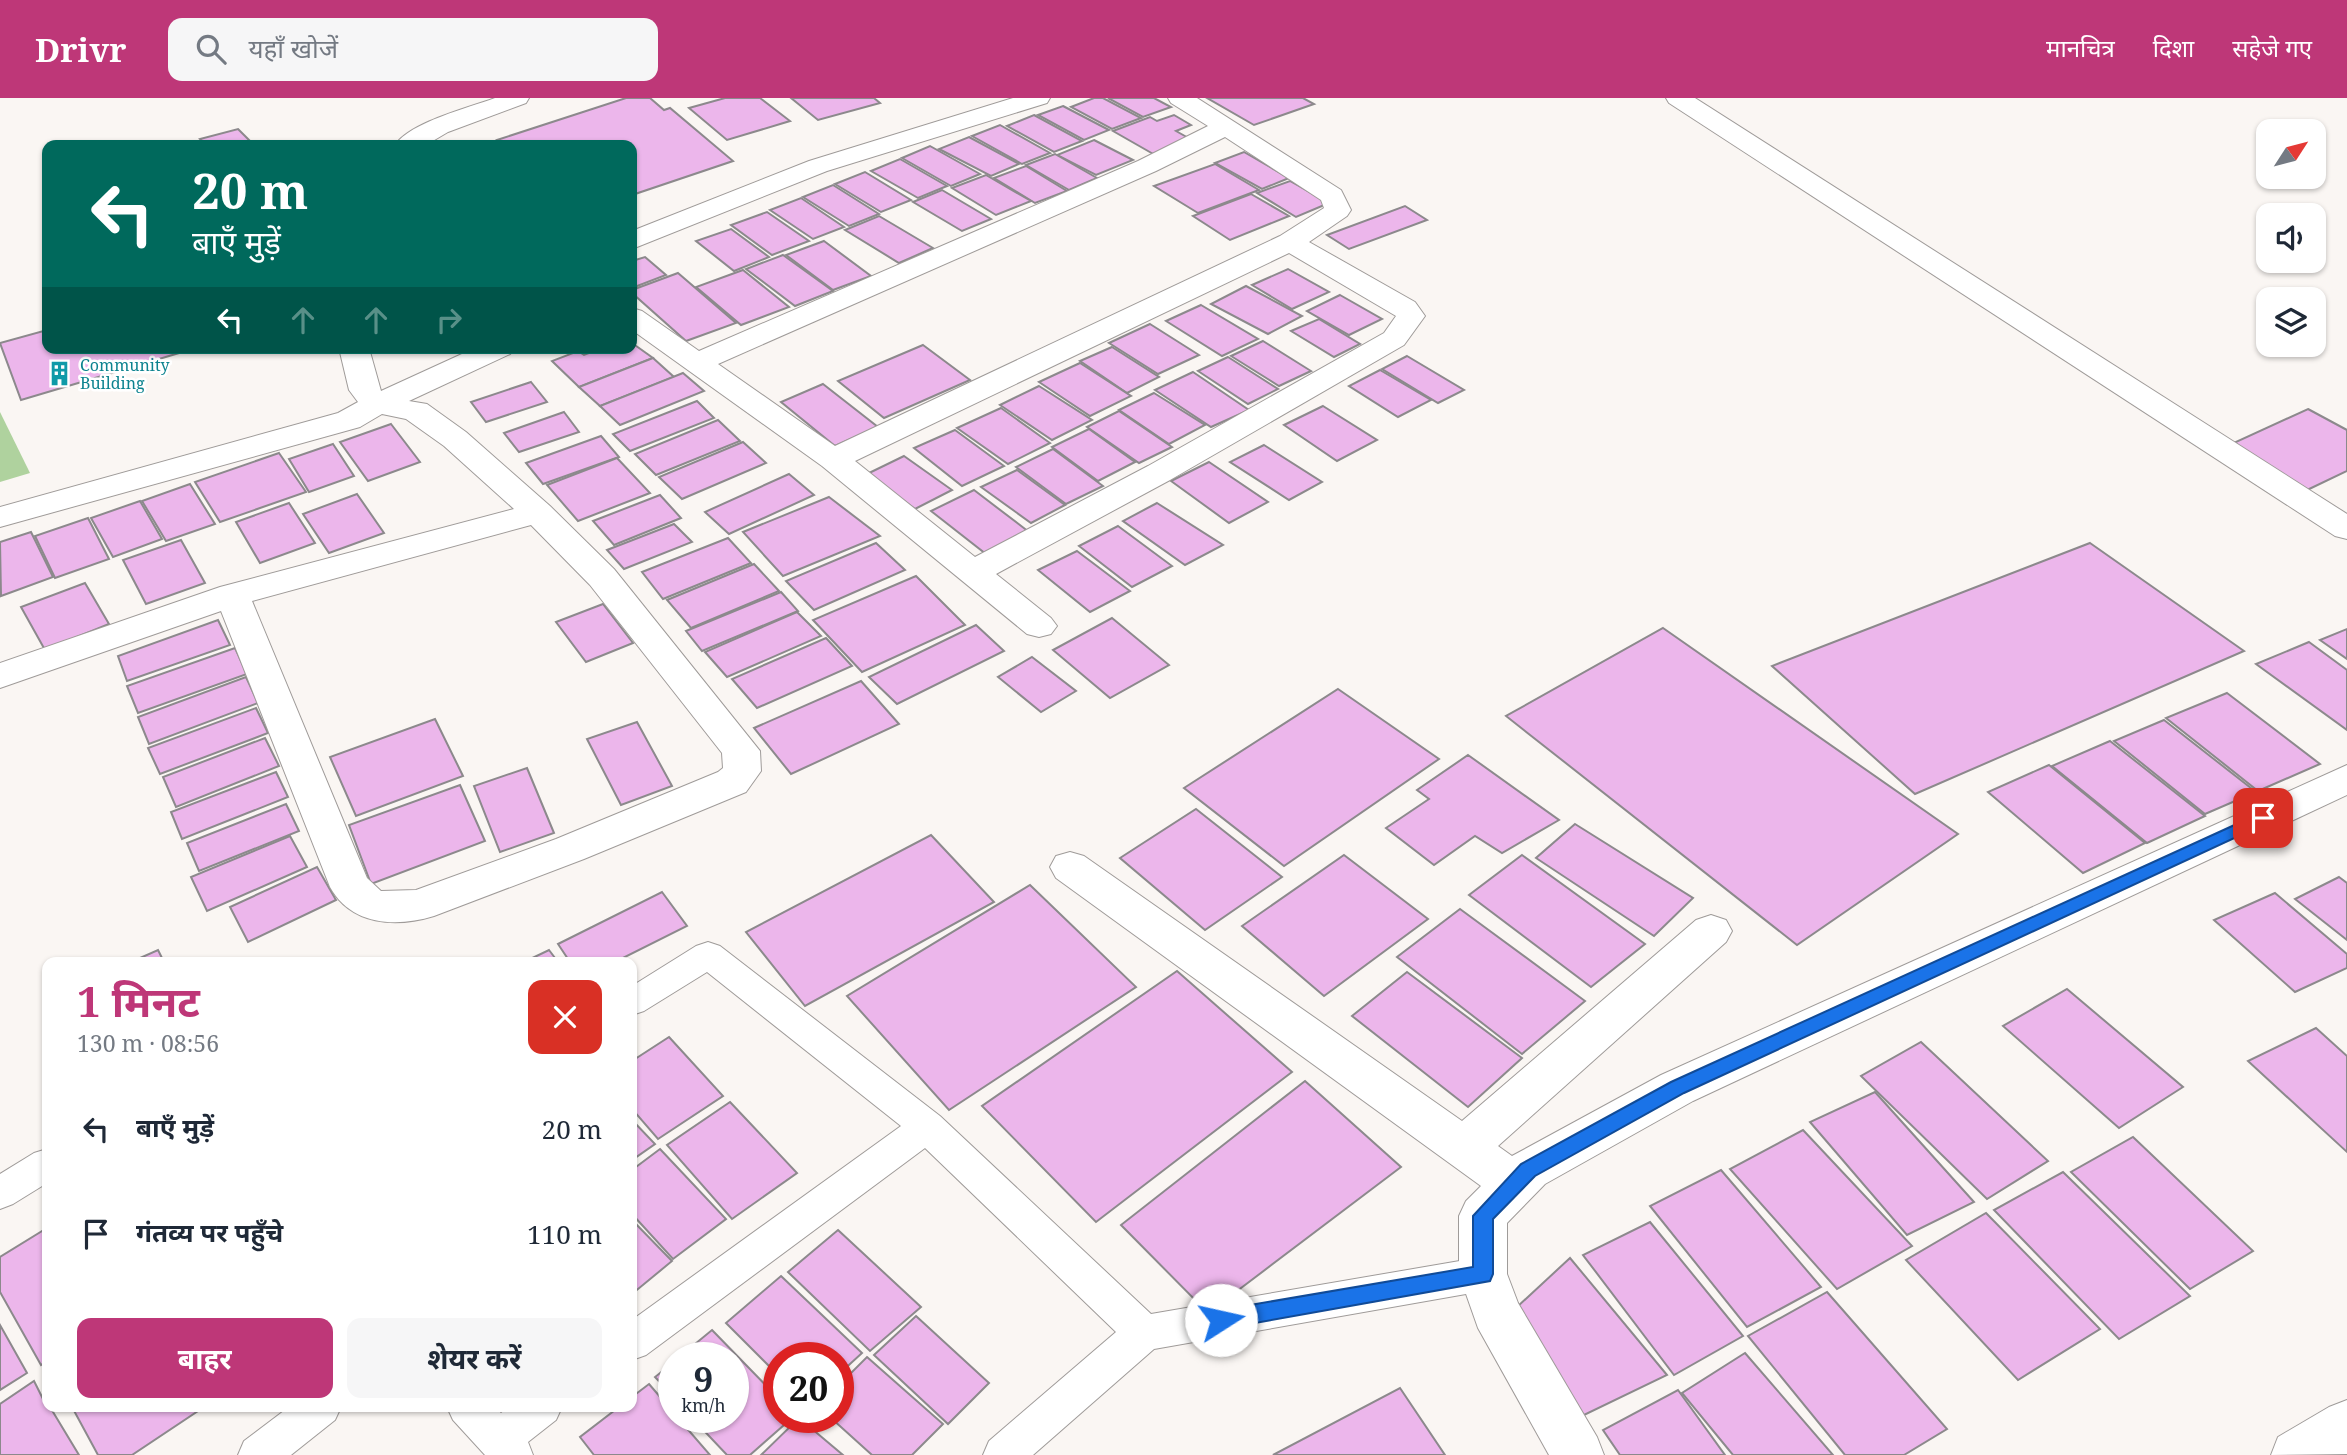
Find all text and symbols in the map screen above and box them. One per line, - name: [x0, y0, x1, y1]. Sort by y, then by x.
- search box: [168, 18, 658, 81]
- text: Drivr: [35, 27, 126, 72]
- icon: search: [192, 30, 230, 68]
- text: यहाँ खोजें: [248, 30, 338, 66]
- text: मानचित्र: [2046, 31, 2115, 64]
- text: दिशा: [2153, 31, 2194, 64]
- text: सहेजे गए: [2232, 31, 2312, 64]
- north arrow: [2256, 119, 2326, 189]
- map controls: [2256, 119, 2326, 357]
- text: 20 m: [192, 157, 308, 223]
- icon: left: [77, 168, 168, 259]
- button: sound: [2256, 203, 2326, 273]
- text: बाएँ मुड़ें: [192, 220, 281, 263]
- button: layers: [2256, 287, 2326, 357]
- icon: left: [211, 301, 249, 339]
- icon: ahead: [284, 301, 322, 339]
- icon: ahead: [357, 301, 395, 339]
- icon: right: [430, 301, 468, 339]
- place label: Community Building: [80, 354, 171, 394]
- building icon: Community Building: [46, 360, 74, 388]
- pin: [2233, 788, 2293, 848]
- icon: arrive: [2244, 799, 2282, 837]
- text: 1 मिनट: [77, 972, 200, 1029]
- button: close: [528, 980, 602, 1054]
- text: 130 m · 08:56: [77, 1027, 219, 1059]
- text: बाएँ मुड़ें: [136, 1109, 214, 1145]
- icon: left: [77, 1110, 115, 1148]
- text: 20 m: [542, 1111, 602, 1147]
- text: गंतव्य पर पहुँचे: [136, 1214, 283, 1250]
- icon: arrive: [77, 1215, 115, 1253]
- text: 110 m: [527, 1216, 602, 1252]
- position arrow: [1184, 1283, 1258, 1357]
- button: बाहर: [77, 1318, 333, 1398]
- button: शेयर करें: [347, 1318, 602, 1398]
- speed limit sign: 20: [763, 1342, 854, 1433]
- text: 9: [694, 1355, 713, 1402]
- text: km/h: [681, 1393, 726, 1417]

